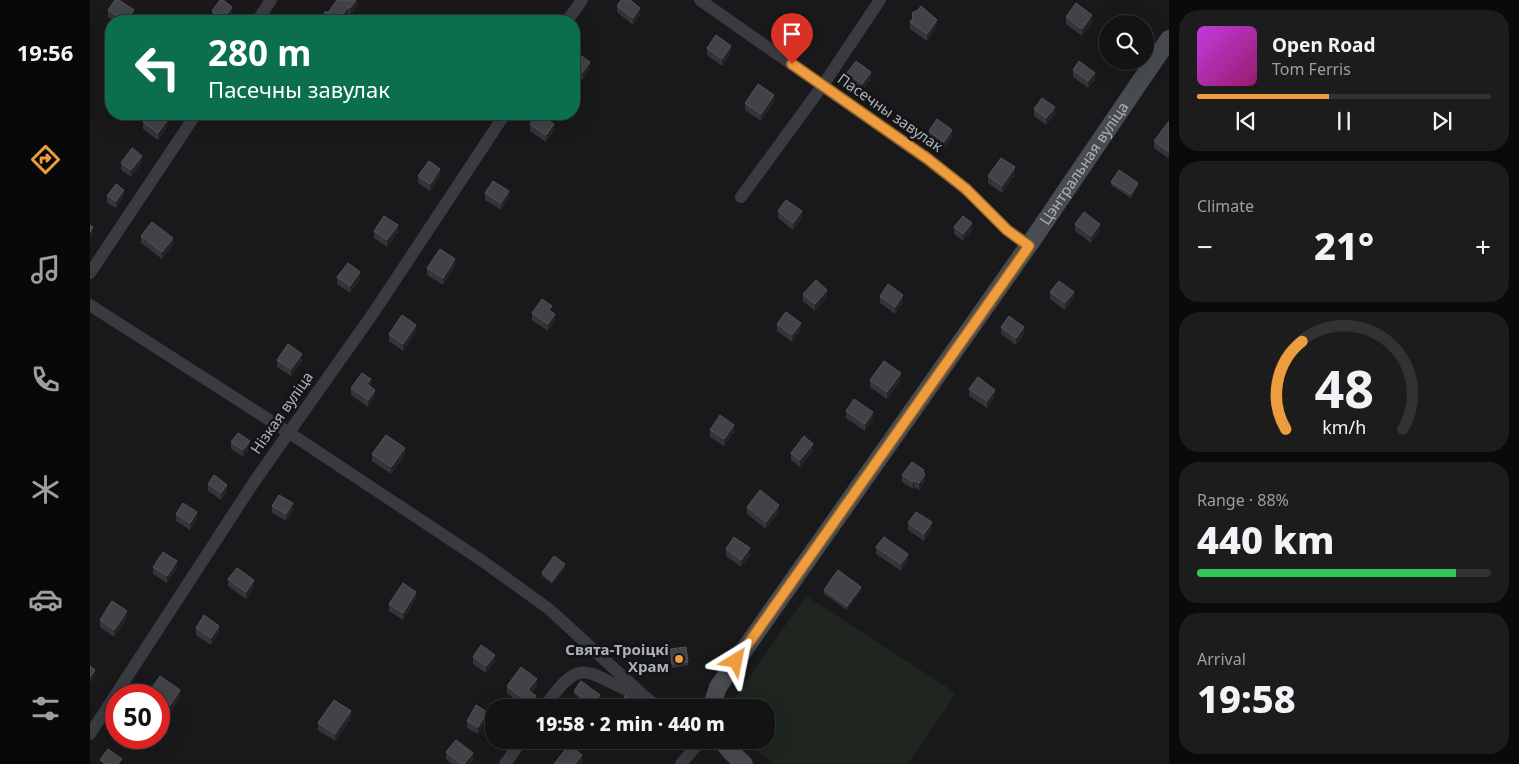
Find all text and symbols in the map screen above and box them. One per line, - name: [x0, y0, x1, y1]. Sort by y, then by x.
- pin: [771, 13, 813, 64]
- map controls: [1099, 15, 1154, 70]
- button: search: [1099, 15, 1154, 70]
- icon: arrive: [778, 20, 806, 48]
- text: 280 m: [208, 29, 311, 76]
- text: Open Road: [1272, 32, 1375, 58]
- icon: left: [125, 35, 190, 100]
- text: 19:56: [17, 37, 73, 67]
- text: Tom Ferris: [1272, 58, 1351, 80]
- street label: Пасечны завулак: [834, 68, 947, 156]
- text: Пасечны завулак: [208, 74, 390, 104]
- street label: Цэнтральная вуліца: [1035, 98, 1132, 229]
- icon: previous: [1232, 107, 1260, 135]
- icon: pause: [1330, 107, 1358, 135]
- icon: next: [1428, 107, 1456, 135]
- icon: directions: [28, 142, 63, 177]
- text: Climate: [1197, 195, 1254, 217]
- text: 21°: [1314, 219, 1374, 271]
- text: −: [1197, 227, 1213, 265]
- text: +: [1475, 227, 1491, 265]
- icon: music: [28, 252, 63, 287]
- text: 48: [1314, 352, 1374, 423]
- icon: phone: [28, 362, 63, 397]
- street label: Нізкая вуліца: [245, 367, 317, 458]
- text: km/h: [1322, 415, 1366, 439]
- icon: climate: [28, 472, 63, 507]
- text: Range · 88%: [1197, 489, 1289, 511]
- text: 440 km: [1197, 513, 1335, 565]
- icon: car: [28, 582, 63, 617]
- position arrow: [709, 634, 761, 686]
- place label: Свята-Троіцкі Храм: [565, 639, 669, 676]
- text: Arrival: [1197, 648, 1246, 670]
- marker: Свята-Троіцкі Храм: [673, 653, 685, 665]
- text: 19:58: [1197, 672, 1296, 724]
- speed limit sign: 50: [105, 684, 170, 749]
- icon: filters: [28, 691, 63, 726]
- text: 19:58 · 2 min · 440 m: [535, 711, 725, 737]

